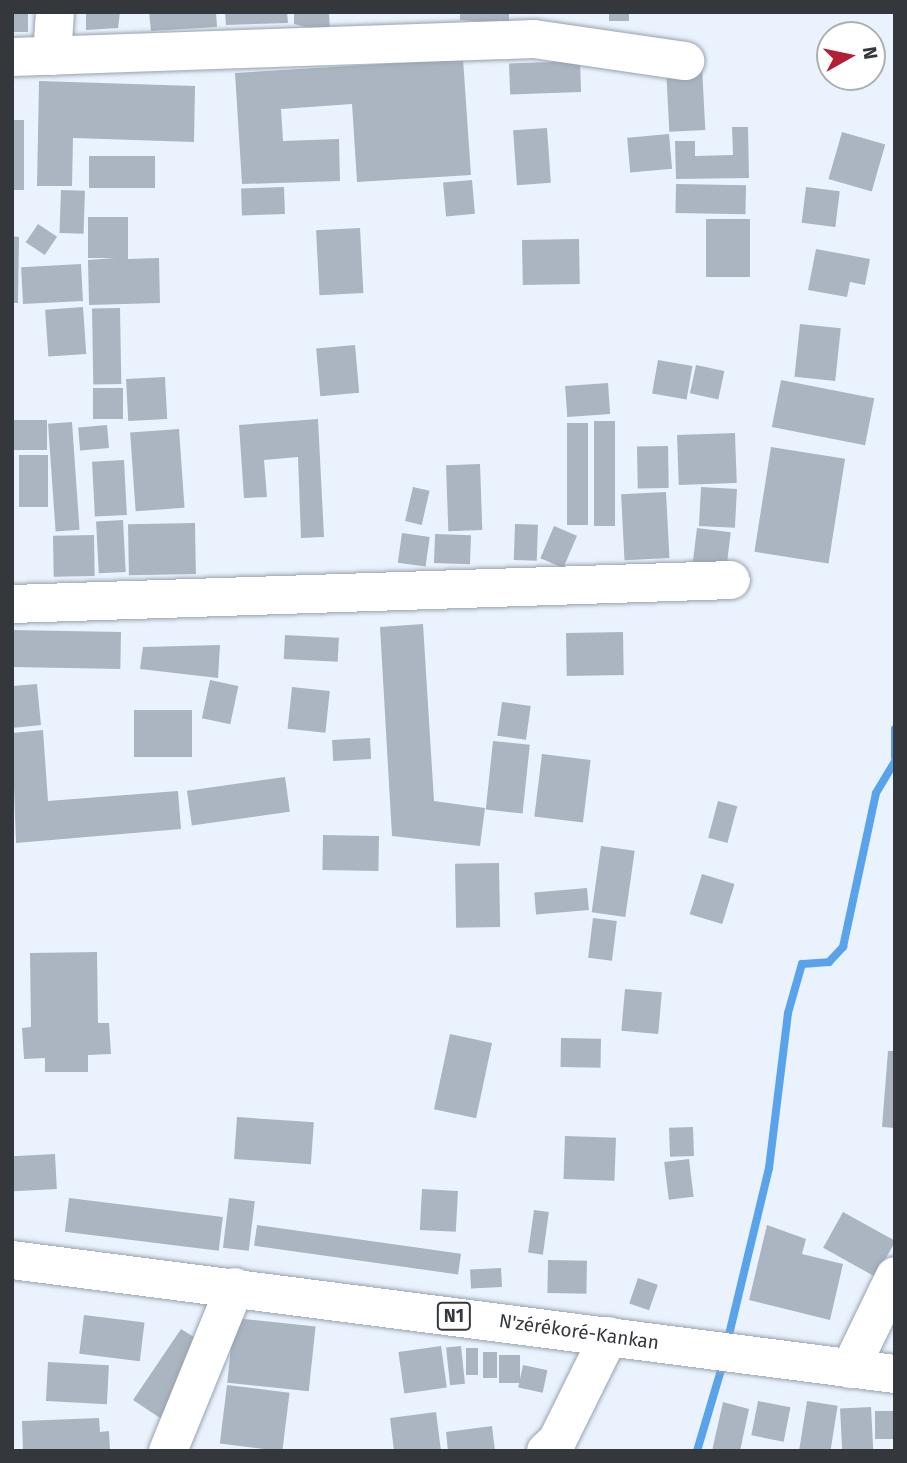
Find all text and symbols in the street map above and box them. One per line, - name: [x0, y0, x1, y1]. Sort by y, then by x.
- north arrow: [816, 21, 886, 91]
- text: N: [858, 45, 883, 61]
- road number: N1: [436, 1302, 472, 1330]
- street label: N'zérékoré-Kankan: [497, 1309, 661, 1355]

